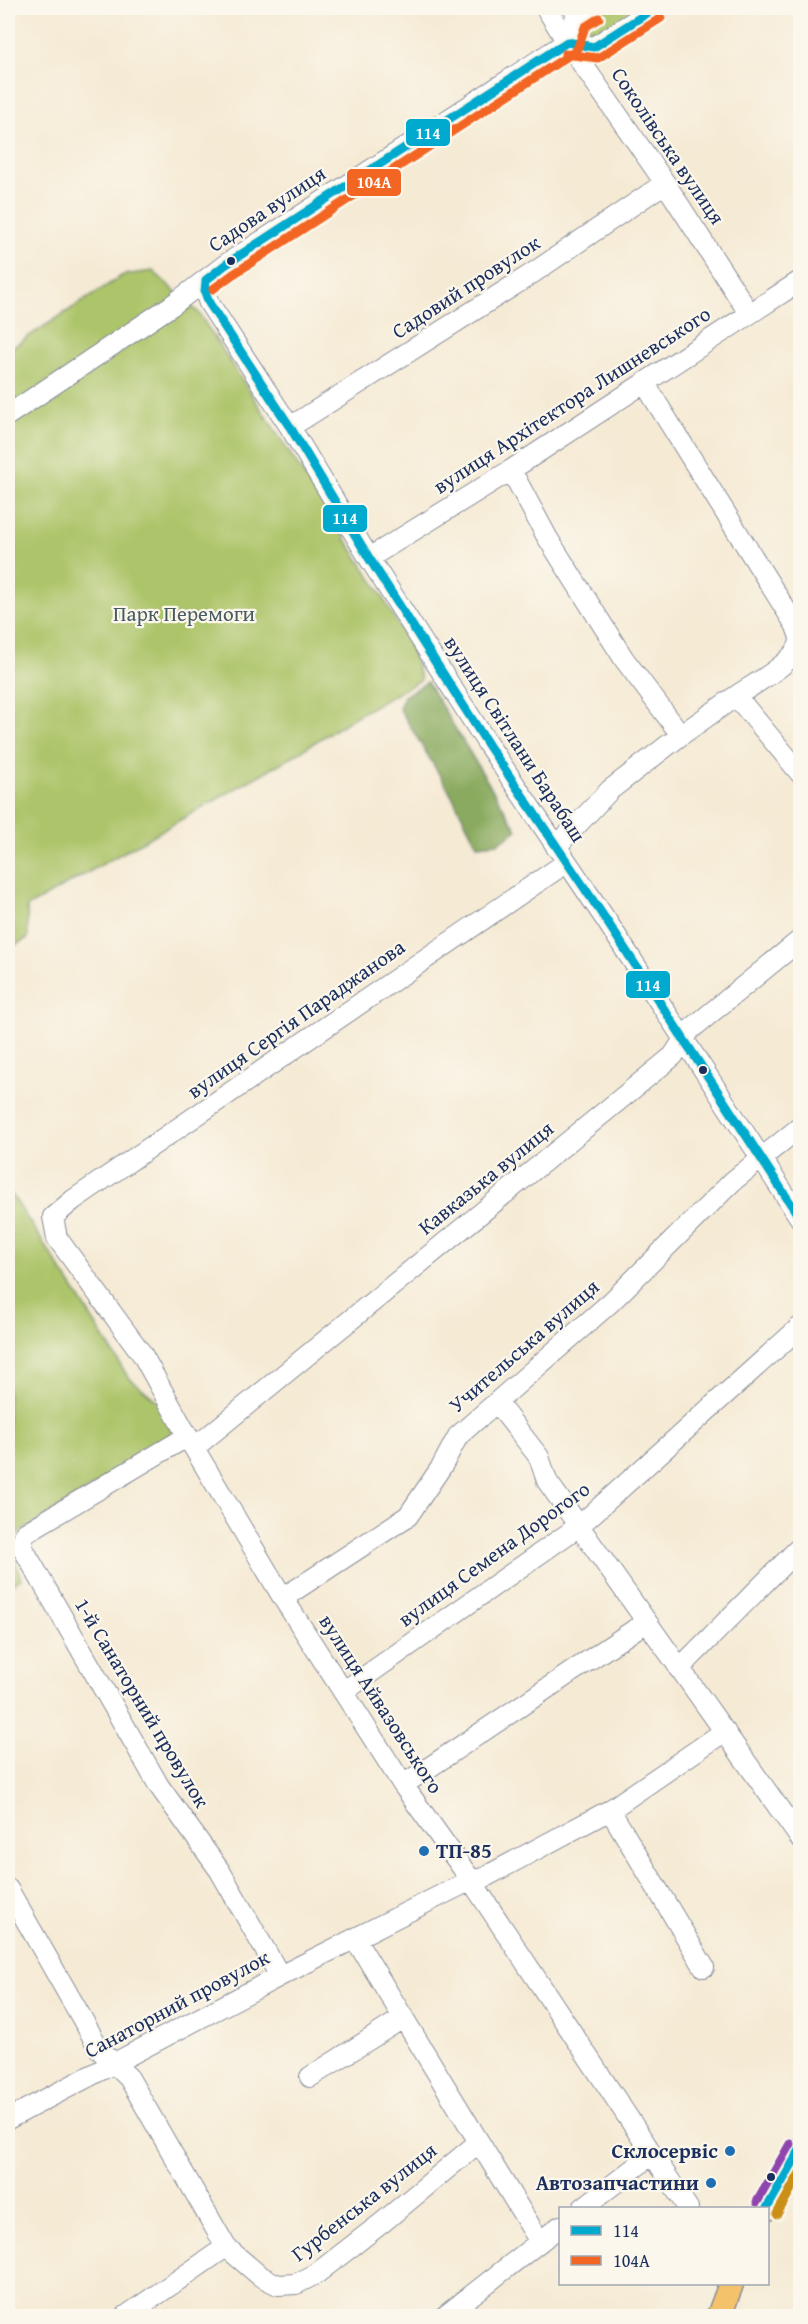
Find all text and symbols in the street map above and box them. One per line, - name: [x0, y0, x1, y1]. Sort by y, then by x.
- street label: Соколівська вулиця: [604, 61, 733, 231]
- line badge: 114: [405, 118, 451, 147]
- text: 114: [416, 121, 440, 145]
- street label: Садова вулиця: [202, 158, 332, 259]
- line badge: 104А: [346, 168, 402, 197]
- text: 104А: [356, 170, 392, 194]
- street label: Садовий провулок: [385, 227, 546, 346]
- unlabelled marker: [225, 255, 237, 267]
- street label: вулиця Архітектора Лишневського: [427, 298, 717, 501]
- line badge: 114: [322, 504, 368, 533]
- text: 114: [333, 506, 357, 530]
- park label: Парк Перемоги: [113, 598, 255, 629]
- street label: вулиця Світлани Барабаш: [437, 629, 594, 848]
- street label: вулиця Сергія Параджанова: [180, 931, 411, 1106]
- line badge: 114: [625, 970, 671, 999]
- text: 114: [636, 973, 660, 997]
- unlabelled marker: [697, 1064, 709, 1076]
- street label: Кавказька вулиця: [411, 1113, 560, 1242]
- street label: Учительська вулиця: [442, 1271, 606, 1420]
- street label: вулиця Семена Дорогого: [391, 1473, 596, 1634]
- street label: 1-й Санаторний провулок: [67, 1592, 218, 1814]
- street label: вулиця Айвазовського: [312, 1608, 451, 1800]
- place label: ТП-85: [436, 1835, 492, 1866]
- marker: ТП-85: [417, 1844, 431, 1858]
- street label: Санаторний провулок: [79, 1942, 275, 2066]
- street label: Гурбенська вулиця: [284, 2135, 443, 2268]
- place label: Склосервіс: [611, 2135, 718, 2166]
- marker: Склосервіс: [723, 2144, 737, 2158]
- place label: Автозапчастини: [536, 2167, 699, 2198]
- unlabelled marker: [765, 2171, 777, 2183]
- marker: Автозапчастини: [704, 2176, 718, 2190]
- legend: [559, 2207, 769, 2285]
- text: 114: [613, 2217, 639, 2244]
- text: 104А: [613, 2247, 650, 2274]

